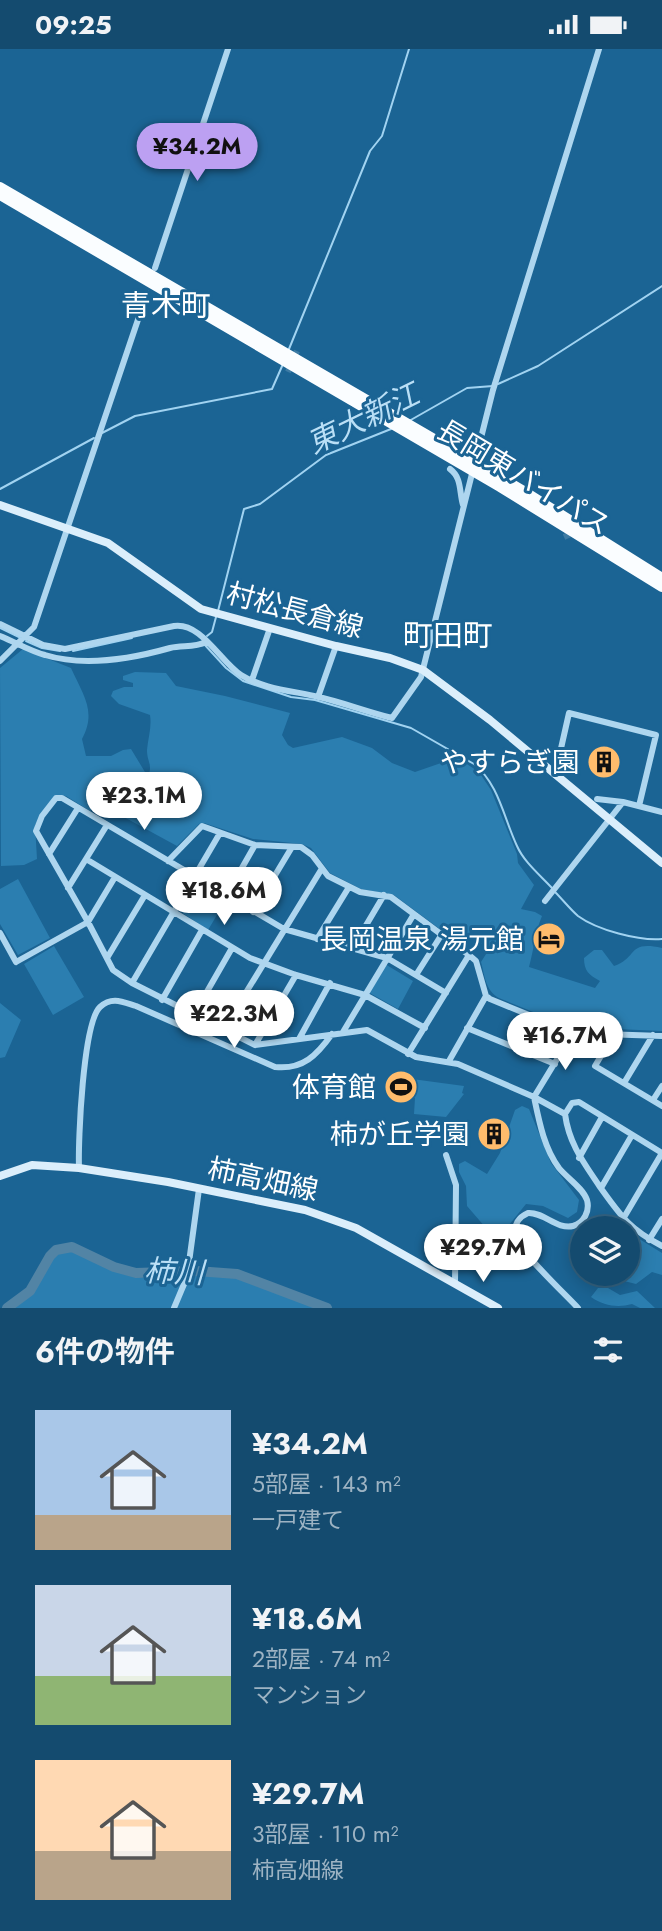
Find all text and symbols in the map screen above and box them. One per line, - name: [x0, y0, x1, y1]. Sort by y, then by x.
- text: 09:25: [35, 6, 112, 44]
- pin: ¥34.2M: [140, 123, 254, 183]
- text: ¥34.2M: [153, 129, 241, 163]
- district label: 青木町: [121, 284, 211, 327]
- water label: 東大新江: [299, 372, 429, 464]
- street label: 長岡東バイパス: [429, 410, 618, 545]
- street label: 村松長倉線: [222, 573, 368, 648]
- district label: 町田町: [403, 614, 493, 657]
- place label: やすらぎ園: [440, 742, 580, 783]
- building icon: やすらぎ園: [585, 743, 623, 781]
- pin: ¥23.1M: [87, 773, 201, 832]
- text: ¥23.1M: [102, 778, 186, 812]
- pin: ¥18.6M: [167, 867, 281, 927]
- text: ¥18.6M: [182, 873, 266, 907]
- place label: 長岡温泉 湯元館: [320, 919, 524, 960]
- hotel icon: 長岡温泉 湯元館: [530, 920, 568, 958]
- pin: ¥22.3M: [177, 991, 291, 1050]
- text: ¥22.3M: [190, 996, 278, 1030]
- pin: ¥16.7M: [508, 1013, 622, 1072]
- text: ¥16.7M: [523, 1018, 607, 1052]
- place label: 体育館: [292, 1067, 376, 1108]
- sports icon: 体育館: [382, 1068, 420, 1106]
- place label: 柿が丘学園: [330, 1114, 470, 1155]
- building icon: 柿が丘学園: [475, 1115, 513, 1153]
- street label: 柿高畑線: [204, 1148, 322, 1211]
- map controls: [570, 1216, 640, 1286]
- button: layers: [570, 1216, 640, 1286]
- pin: ¥29.7M: [426, 1225, 540, 1284]
- text: ¥29.7M: [440, 1230, 526, 1264]
- water label: 柿川: [143, 1249, 208, 1294]
- text: 6件の物件: [35, 1330, 175, 1373]
- icon: filters: [589, 1331, 627, 1369]
- text: ¥34.2M: [252, 1422, 368, 1465]
- icon: home: [91, 1438, 175, 1522]
- text: 5部屋 · 143 m²: [252, 1467, 401, 1501]
- text: 一戸建て: [252, 1503, 344, 1537]
- text: ¥18.6M: [252, 1597, 362, 1640]
- icon: home: [91, 1613, 175, 1697]
- text: 2部屋 · 74 m²: [252, 1642, 390, 1676]
- text: マンション: [252, 1678, 367, 1712]
- text: ¥29.7M: [252, 1772, 364, 1815]
- icon: home: [91, 1788, 175, 1872]
- text: 3部屋 · 110 m²: [252, 1817, 399, 1851]
- text: 柿高畑線: [252, 1853, 344, 1887]

